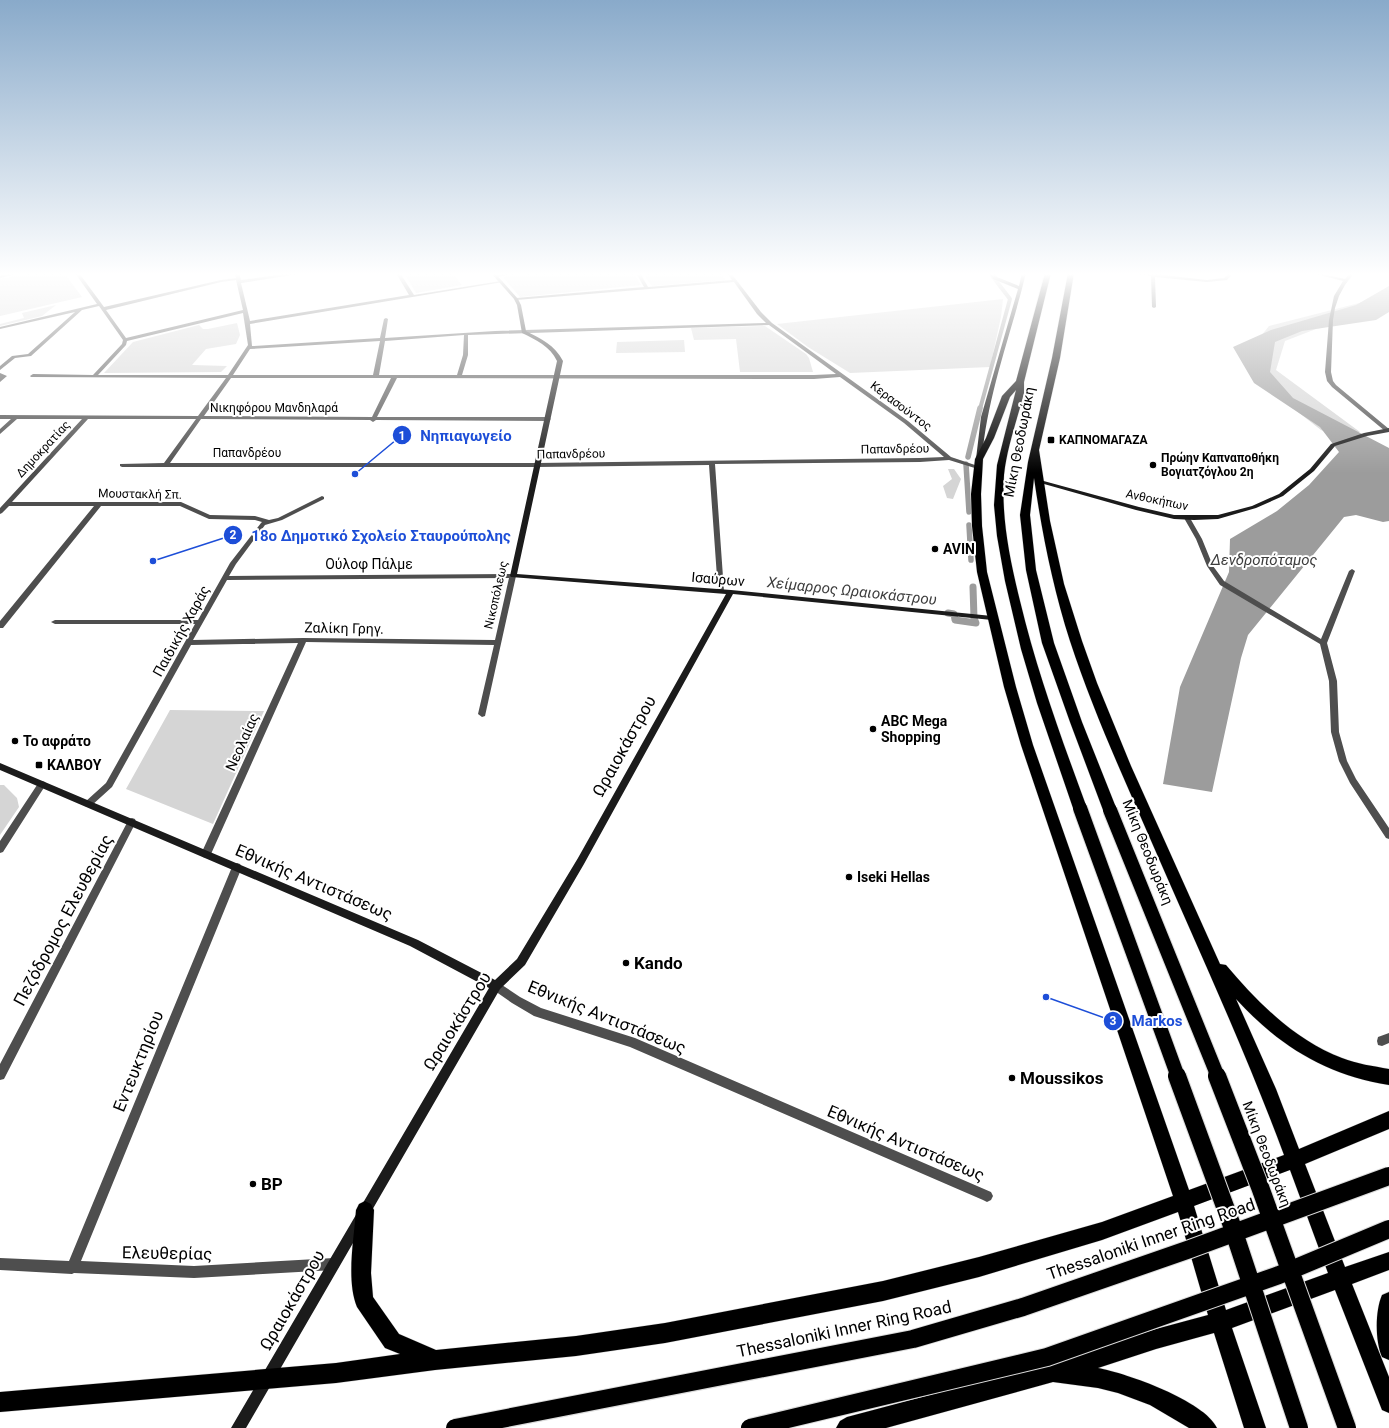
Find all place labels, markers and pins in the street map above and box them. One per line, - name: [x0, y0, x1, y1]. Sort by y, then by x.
- callout: Νηπιαγωγείο: [392, 422, 520, 449]
- place label: ΚΑΠΝΟΜΑΓΑΖΑ: [1059, 433, 1149, 447]
- marker: ΚΑΠΝΟΜΑΓΑΖΑ: [1046, 435, 1056, 445]
- place label: Πρώην Καπναποθήκη Βογιατζόγλου 2η: [1161, 451, 1279, 479]
- marker: Πρώην Καπναποθήκη Βογιατζόγλου 2η: [1148, 460, 1158, 470]
- callout: 18ο Δημοτικό Σχολείο Σταυρούπολης: [223, 522, 519, 549]
- place label: AVIN: [943, 541, 975, 557]
- marker: AVIN: [930, 544, 940, 554]
- place label: ABC Mega Shopping: [881, 713, 948, 745]
- marker: ABC Mega Shopping: [868, 724, 878, 734]
- place label: Το αφράτο: [23, 733, 91, 750]
- marker: Το αφράτο: [10, 736, 20, 746]
- place label: ΚΑΛΒΟΥ: [47, 757, 102, 773]
- marker: ΚΑΛΒΟΥ: [34, 760, 44, 770]
- place label: Iseki Hellas: [857, 869, 930, 885]
- marker: Iseki Hellas: [844, 872, 854, 882]
- place label: Kando: [634, 953, 683, 973]
- marker: Kando: [621, 958, 631, 968]
- callout: Markos: [1103, 1007, 1190, 1034]
- place label: Moussikos: [1020, 1068, 1104, 1088]
- marker: Moussikos: [1007, 1073, 1017, 1083]
- place label: BP: [261, 1174, 283, 1194]
- marker: BP: [248, 1179, 258, 1189]

